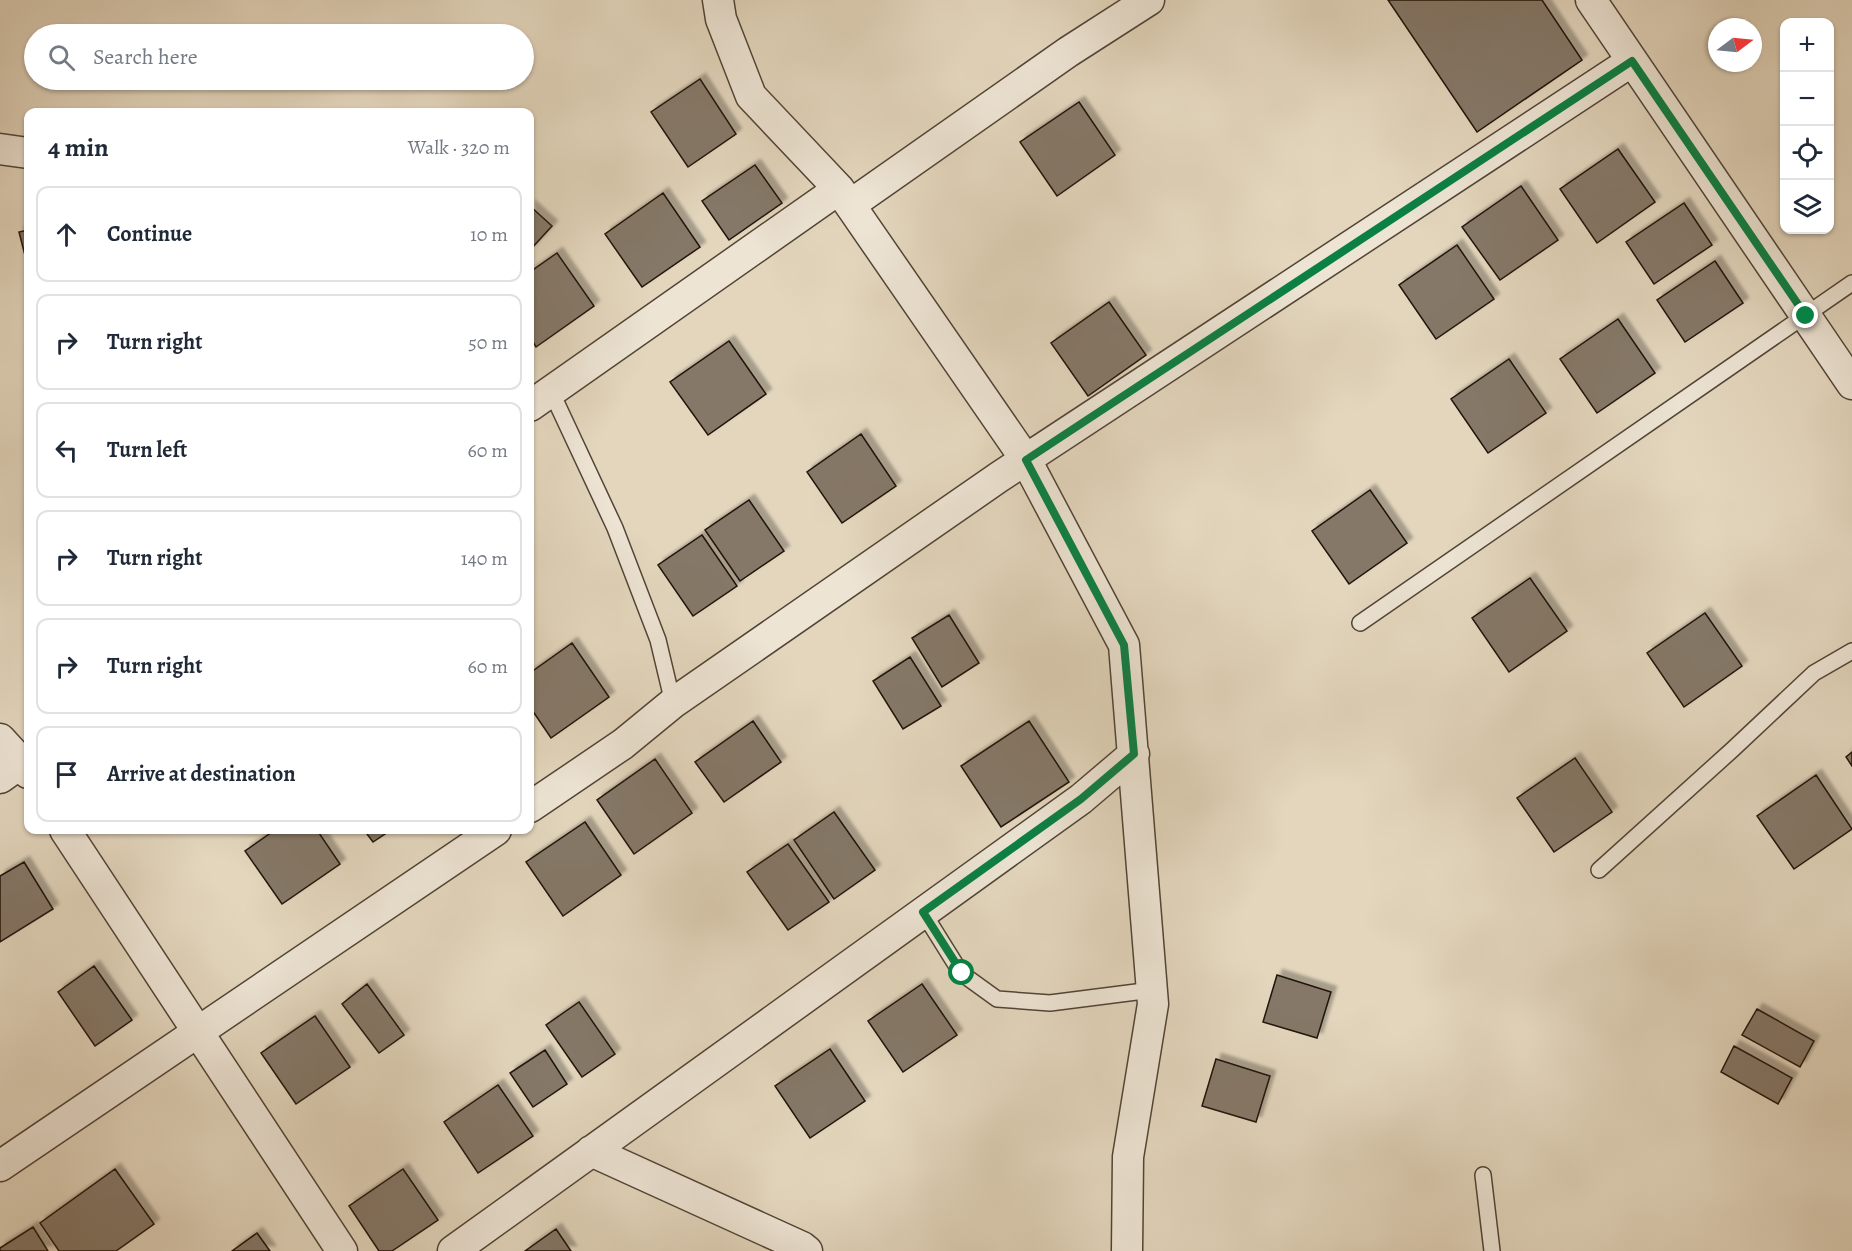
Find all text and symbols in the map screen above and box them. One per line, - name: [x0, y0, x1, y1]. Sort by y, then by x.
- north arrow: [1708, 18, 1762, 72]
- map controls: [1780, 18, 1834, 234]
- button: +: [1780, 18, 1834, 72]
- search box: [24, 24, 534, 90]
- icon: search: [45, 41, 78, 74]
- text: Search here: [93, 42, 198, 72]
- button: −: [1780, 72, 1834, 126]
- button: locate: [1780, 126, 1834, 180]
- text: 4 min: [48, 130, 109, 165]
- text: Walk · 320 m: [408, 134, 510, 161]
- button: layers: [1780, 180, 1834, 234]
- icon: ahead: [50, 218, 83, 251]
- text: Continue: [107, 219, 192, 249]
- text: 10 m: [470, 221, 508, 248]
- route end: [1792, 302, 1818, 328]
- icon: right: [50, 326, 83, 359]
- text: Turn right: [107, 327, 203, 357]
- text: 50 m: [468, 329, 508, 356]
- icon: left: [50, 434, 83, 467]
- text: Turn left: [107, 435, 187, 465]
- text: 60 m: [468, 437, 508, 464]
- icon: right: [50, 542, 83, 575]
- text: Turn right: [107, 543, 203, 573]
- text: 140 m: [461, 545, 508, 572]
- icon: right: [50, 650, 83, 683]
- text: Turn right: [107, 651, 203, 681]
- text: 60 m: [468, 653, 508, 680]
- icon: arrive: [50, 758, 83, 791]
- text: Arrive at destination: [107, 759, 296, 789]
- route start: [948, 959, 974, 985]

